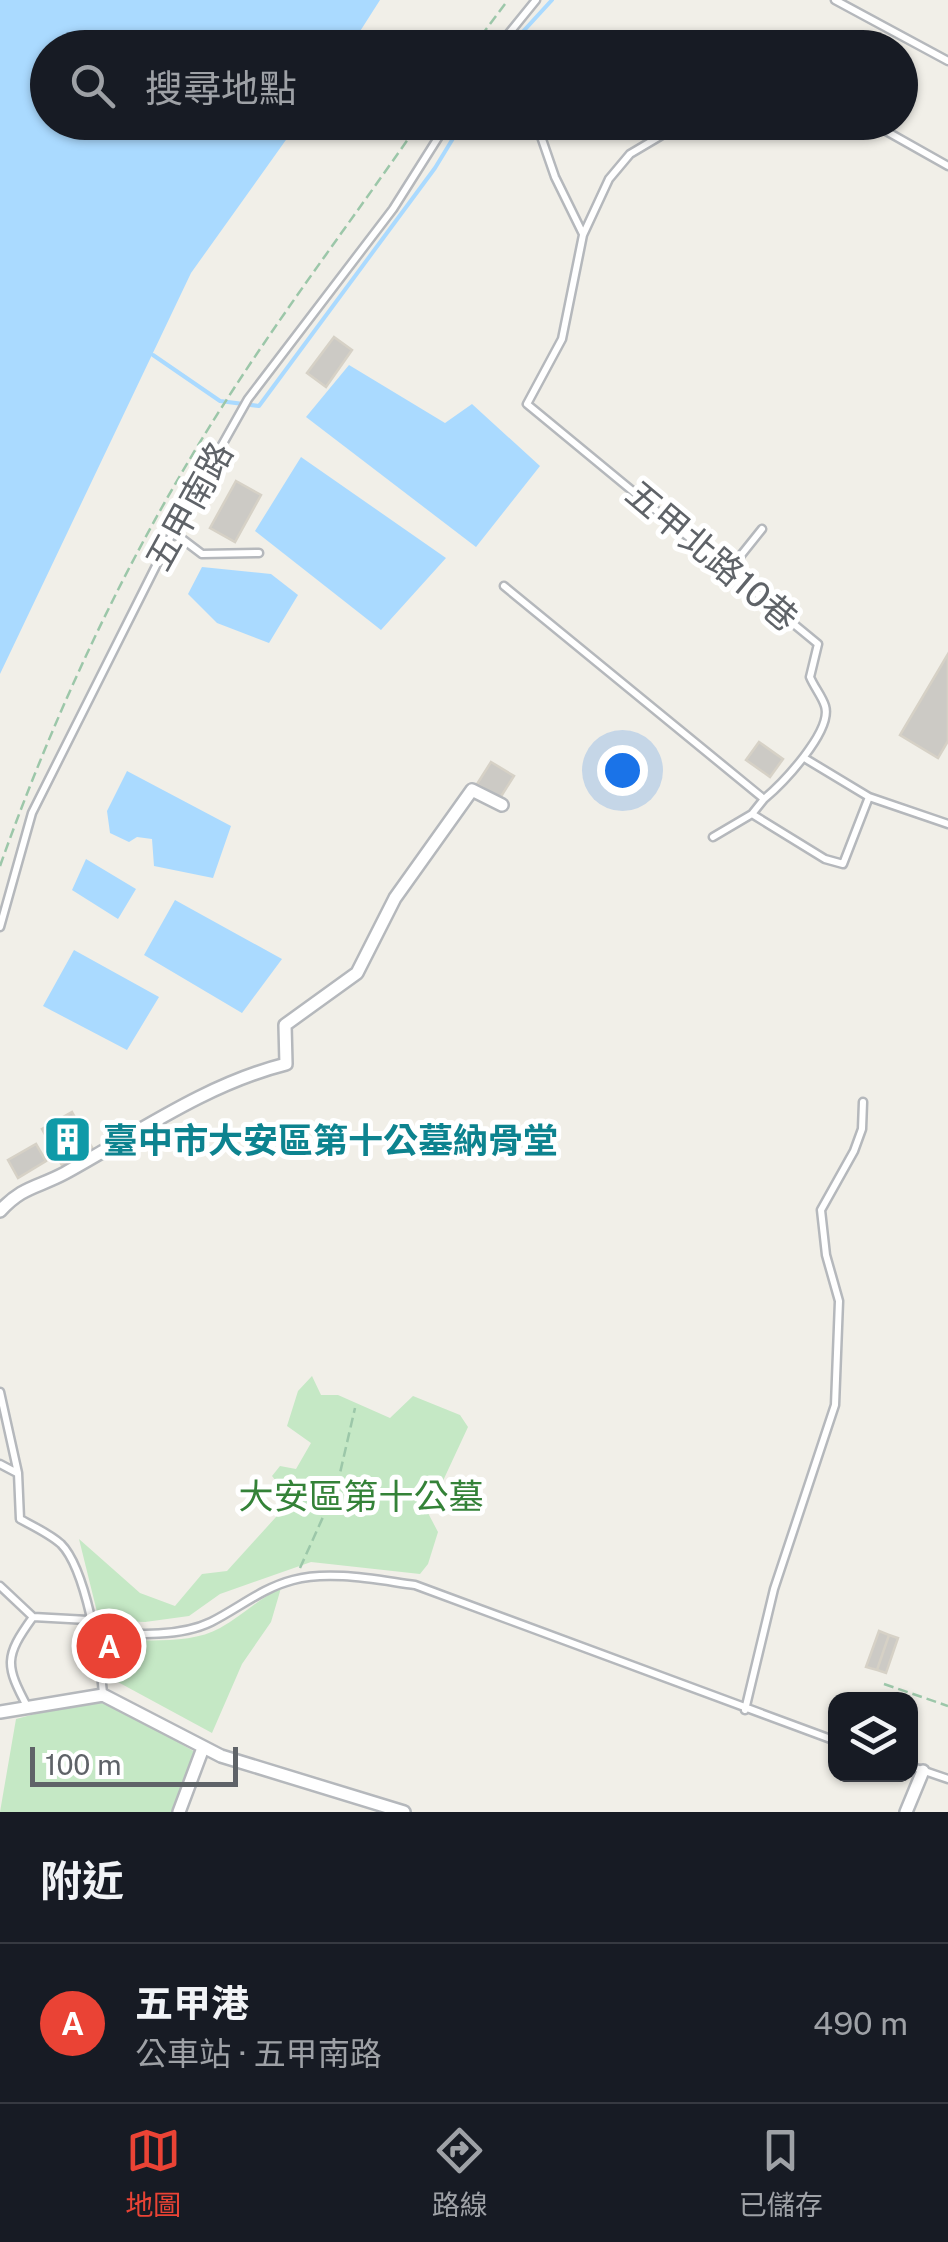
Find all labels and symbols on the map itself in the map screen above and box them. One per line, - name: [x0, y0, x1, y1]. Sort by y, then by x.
- street label: 五甲南路: [137, 435, 241, 577]
- street label: 五甲北路10巷: [618, 473, 806, 639]
- your location: [597, 745, 648, 796]
- building icon: 臺中市大安區第十公墓納骨堂: [42, 1114, 94, 1166]
- place label: 臺中市大安區第十公墓納骨堂: [103, 1120, 558, 1161]
- park label: 大安區第十公墓: [238, 1476, 484, 1517]
- pin: A: [76, 1608, 142, 1684]
- scale bar: [30, 1742, 238, 1786]

